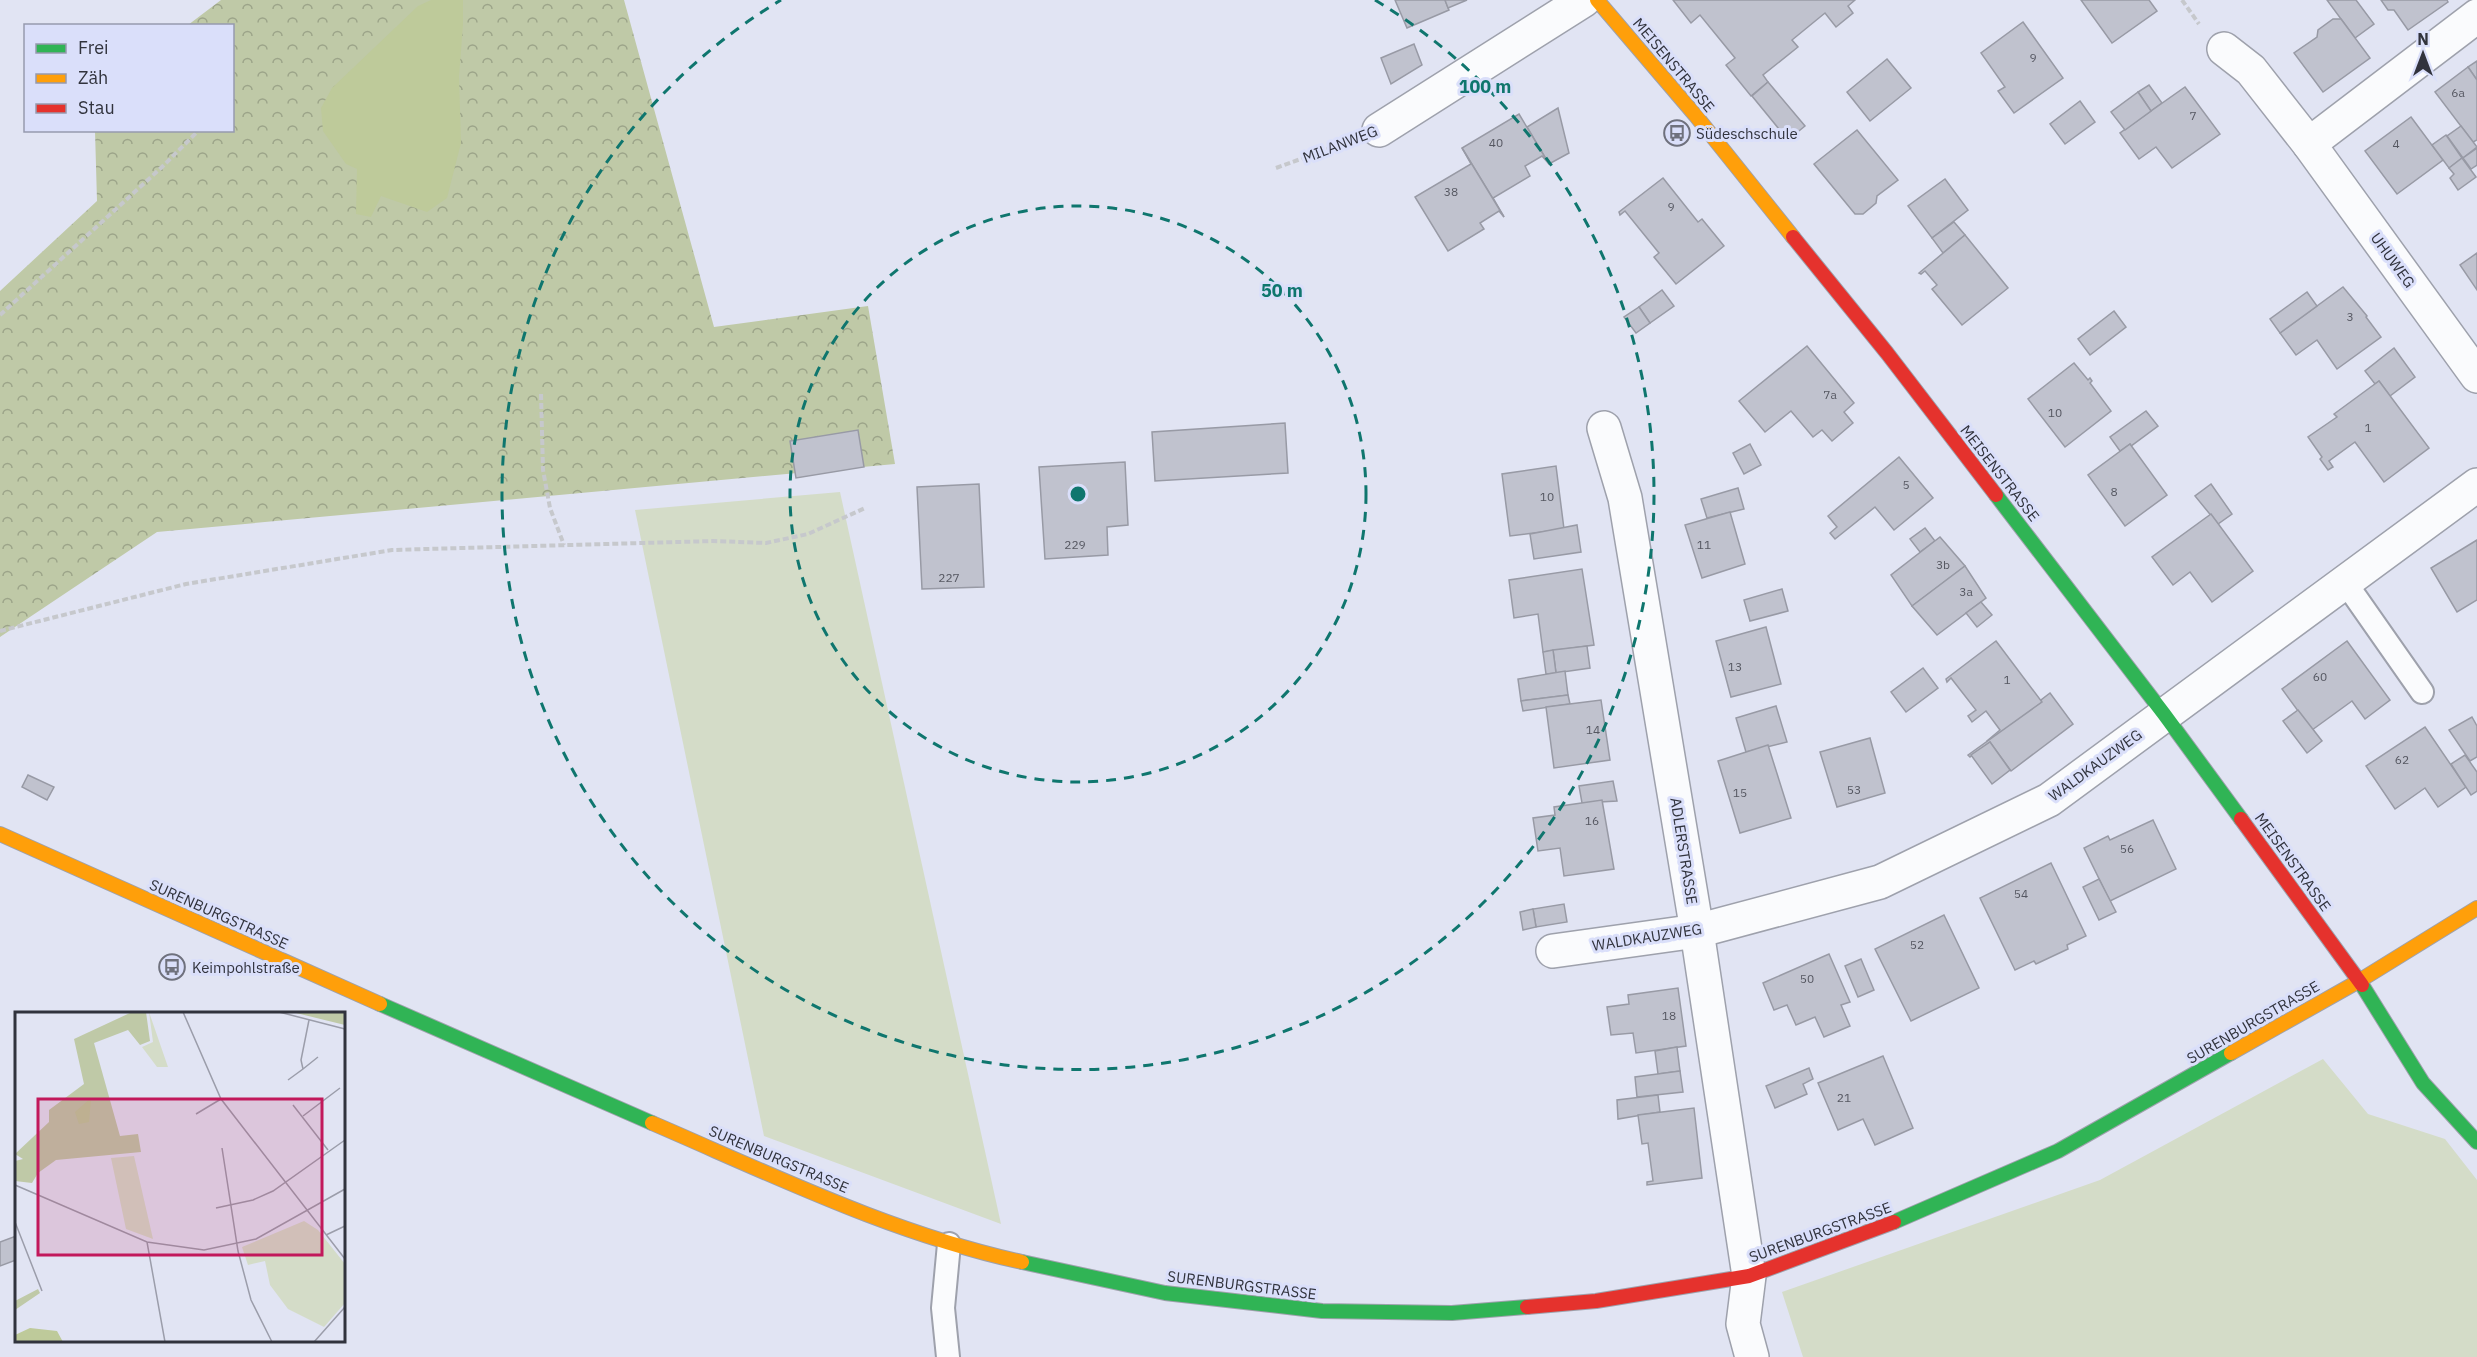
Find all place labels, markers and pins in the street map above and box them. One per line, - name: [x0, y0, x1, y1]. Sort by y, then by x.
- bus stop icon: Südeschschule: [1662, 118, 1692, 148]
- place label: Südeschschule: [1696, 124, 1798, 143]
- centre of rings: [1068, 484, 1088, 504]
- bus stop icon: Keimpohlstraße: [157, 952, 187, 982]
- place label: Keimpohlstraße: [192, 958, 300, 977]

